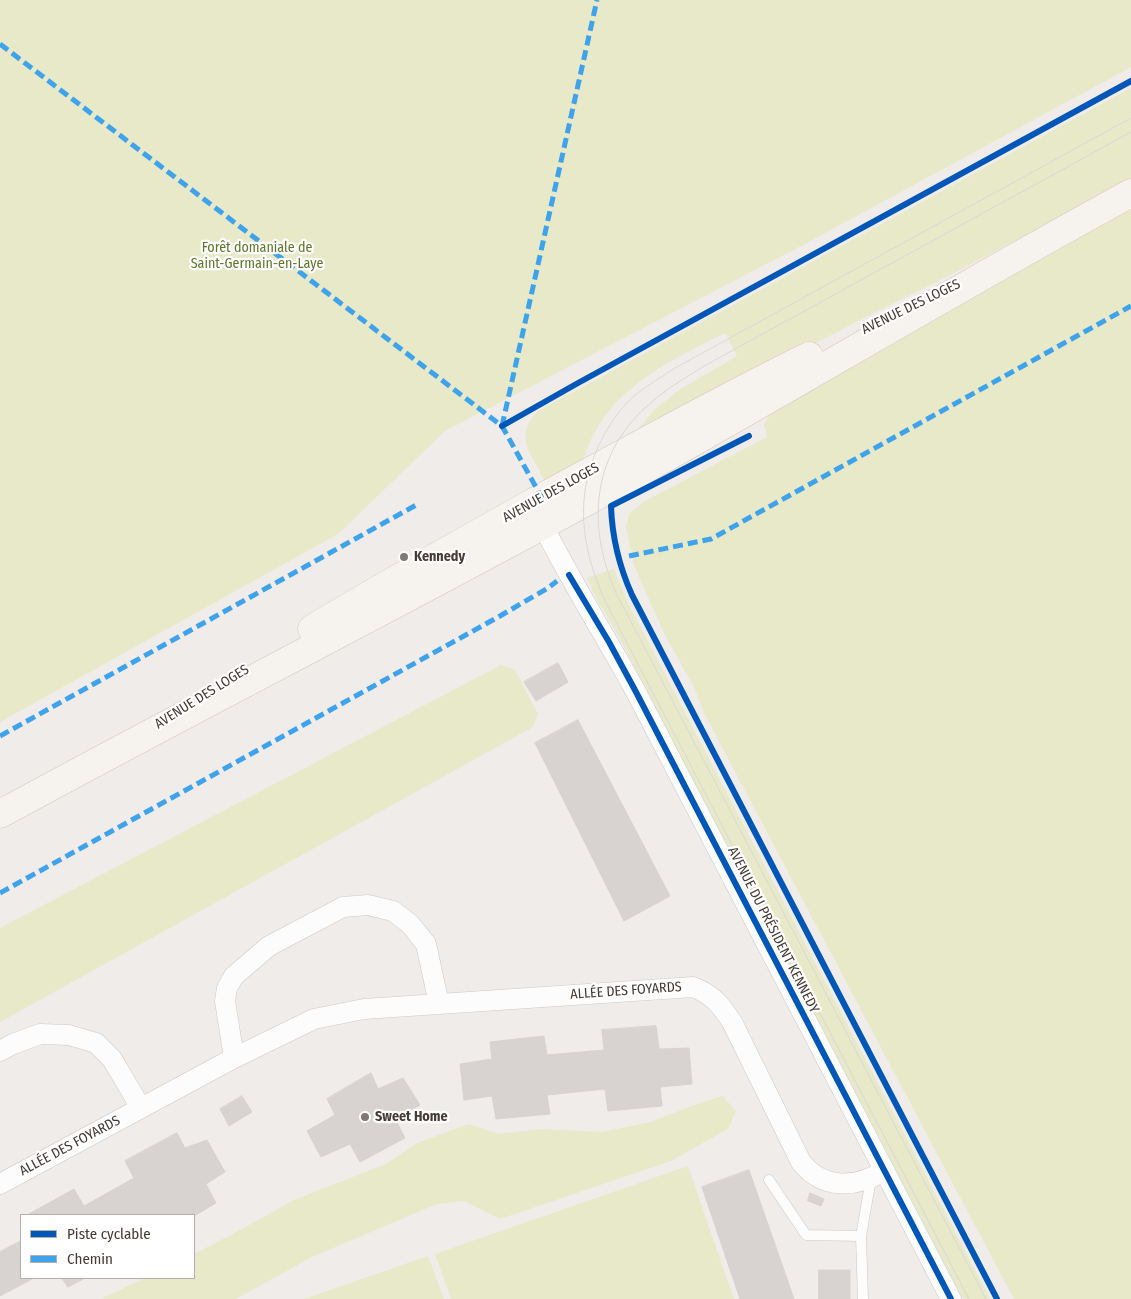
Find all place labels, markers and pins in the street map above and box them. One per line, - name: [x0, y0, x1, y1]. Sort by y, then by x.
- place label: Kennedy: [414, 549, 465, 565]
- marker: Kennedy: [398, 551, 410, 563]
- place label: Sweet Home: [375, 1109, 448, 1125]
- marker: Sweet Home: [359, 1111, 371, 1123]

